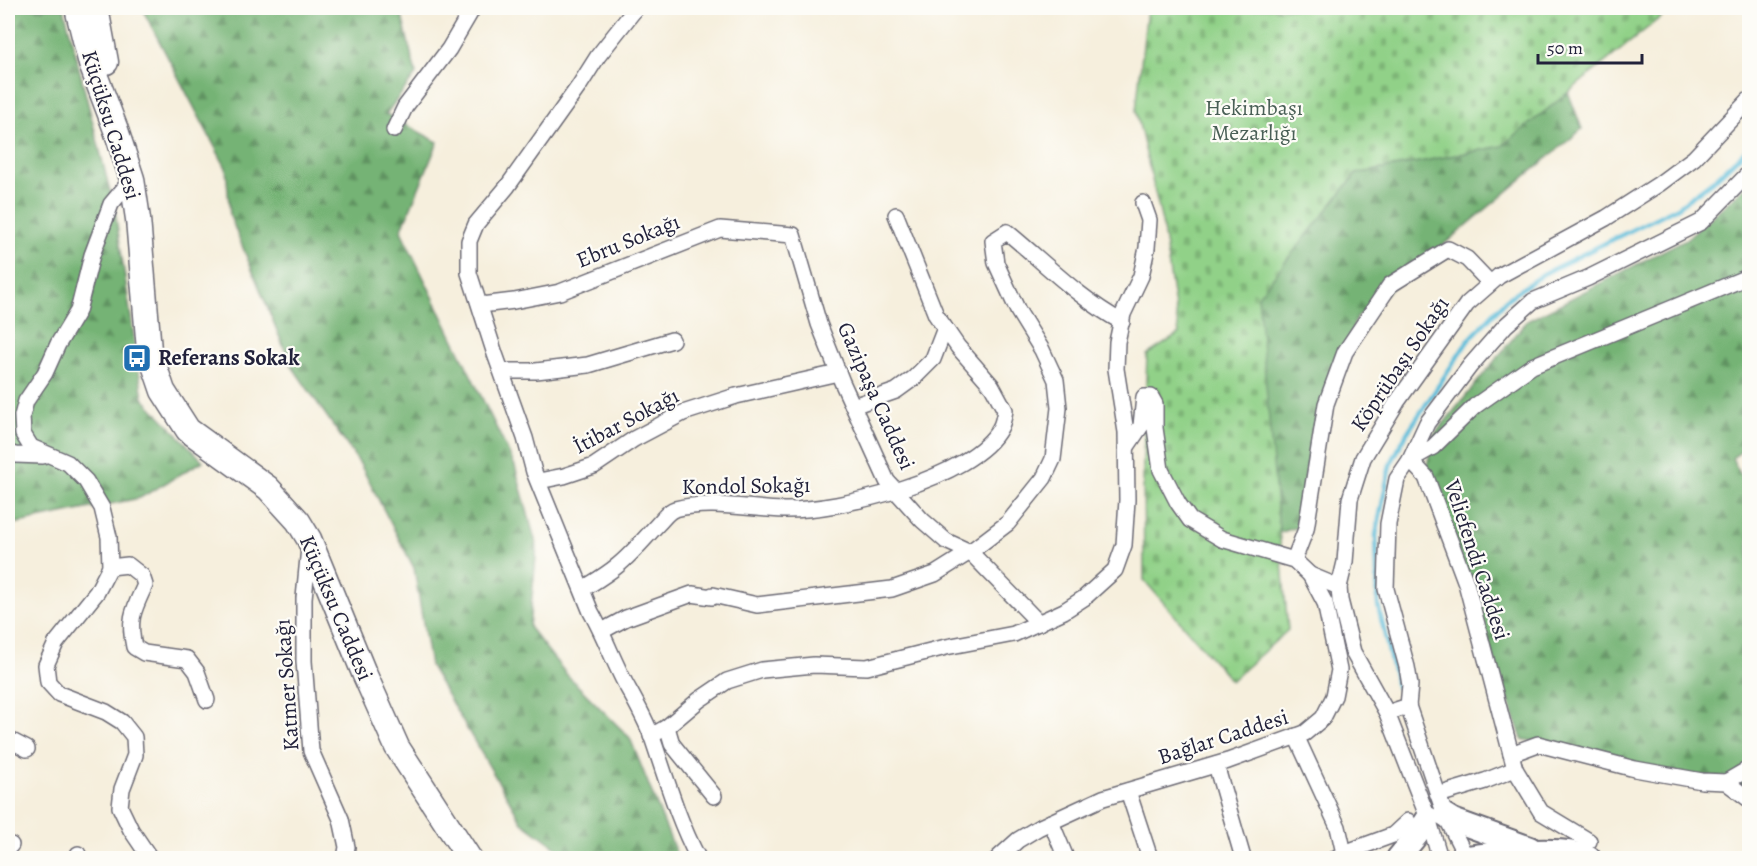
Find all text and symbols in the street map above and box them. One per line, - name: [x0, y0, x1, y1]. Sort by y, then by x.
- scale bar: [1538, 27, 1642, 65]
- text: 50 m: [1547, 36, 1583, 60]
- street label: Küçüksu Caddesi: [74, 46, 148, 204]
- park label: Hekimbaşı Mezarlığı: [1205, 93, 1303, 148]
- street label: Ebru Sokağı: [572, 207, 684, 275]
- street label: Köprübaşı Sokağı: [1344, 291, 1456, 437]
- street label: Gazipaşa Caddesi: [830, 317, 922, 475]
- bus stop icon: Referans Sokak: [121, 342, 153, 374]
- place label: Referans Sokak: [158, 343, 300, 373]
- street label: İtibar Sokağı: [568, 381, 684, 461]
- street label: Kondol Sokağı: [681, 470, 811, 502]
- street label: Veliefendi Caddesi: [1437, 475, 1517, 644]
- street label: Küçüksu Caddesi: [292, 531, 380, 685]
- street label: Katmer Sokağı: [267, 618, 307, 752]
- street label: Bağlar Caddesi: [1154, 702, 1292, 772]

